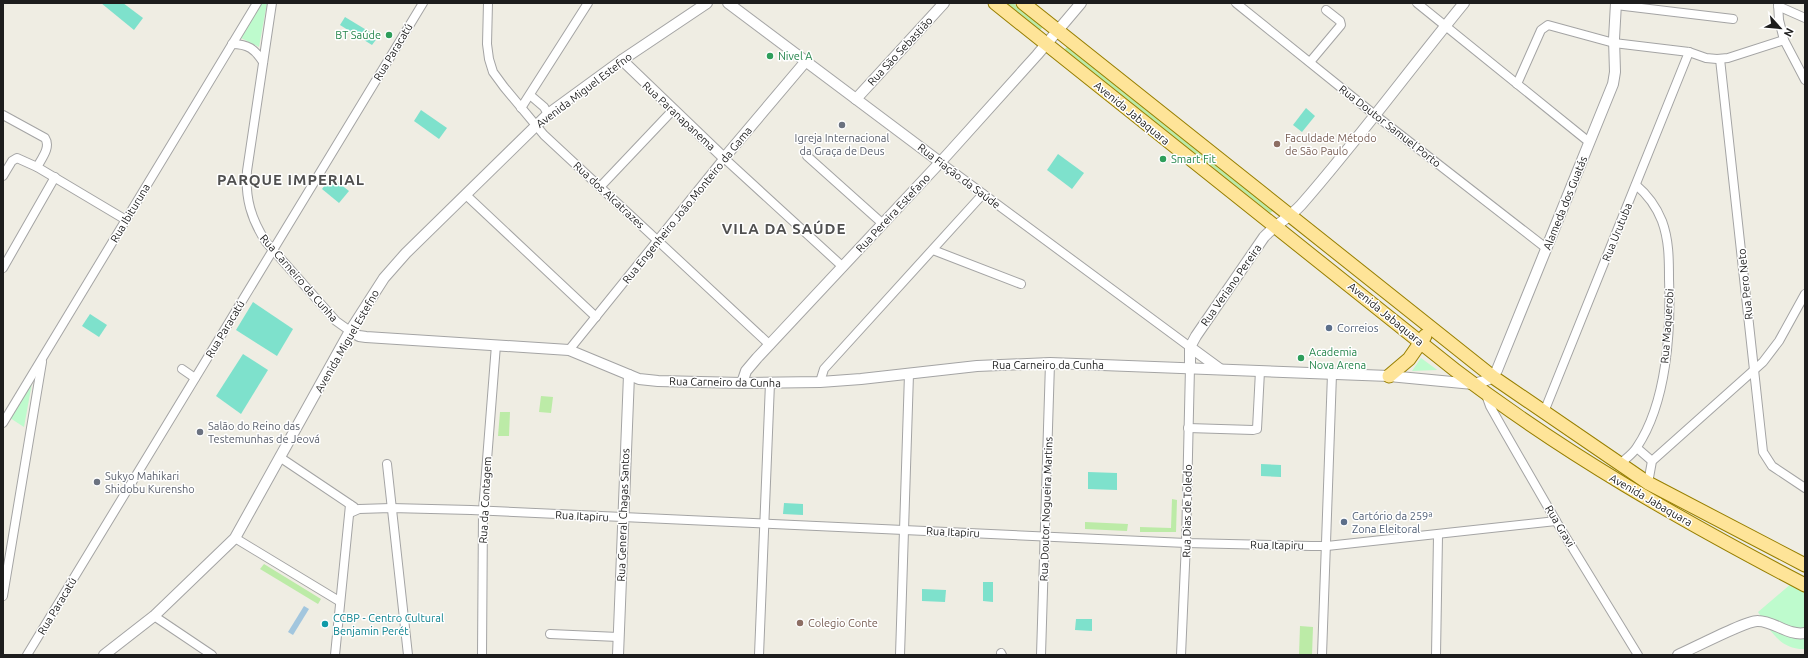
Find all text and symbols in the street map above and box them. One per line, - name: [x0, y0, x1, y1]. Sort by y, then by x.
- north arrow: [1760, 8, 1800, 48]
- street label: Rua São Sebastião: [865, 14, 935, 88]
- street label: Rua Paracatú: [371, 21, 415, 83]
- text: N: [1782, 26, 1796, 39]
- place label: BT Saúde: [335, 29, 381, 41]
- marker: BT Saúde: [384, 30, 394, 40]
- street label: Avenida Miguel Estefno: [534, 50, 634, 130]
- place label: Nivel A: [778, 50, 813, 62]
- marker: Nivel A: [765, 51, 775, 61]
- street label: Rua Paranapanema: [640, 79, 718, 153]
- street label: Avenida Jabaquara: [1092, 79, 1172, 147]
- street label: Rua Doutor Samuel Porto: [1337, 83, 1443, 169]
- marker: Igreja Internacional da Graça de Deus: [837, 120, 847, 130]
- street label: Rua Engenheiro João Monteiro da Gama: [620, 124, 754, 286]
- place label: Igreja Internacional da Graça de Deus: [795, 132, 890, 157]
- place label: Faculdade Método de São Paulo: [1285, 132, 1377, 157]
- marker: Faculdade Método de São Paulo: [1272, 139, 1282, 149]
- street label: Rua Fiação da Saúde: [915, 141, 1003, 211]
- place label: Smart Fit: [1171, 153, 1216, 165]
- marker: Smart Fit: [1158, 154, 1168, 164]
- street label: Alameda dos Guatás: [1541, 154, 1589, 252]
- street label: Rua dos Alcatrazes: [571, 159, 647, 231]
- district label: PARQUE IMPERIAL: [217, 171, 365, 188]
- street label: Rua Pereira Estefano: [854, 171, 932, 255]
- street label: Rua Ibituruna: [108, 182, 152, 244]
- street label: Rua Urutuba: [1600, 201, 1634, 263]
- district label: VILA DA SAÚDE: [722, 220, 846, 237]
- street label: Rua Carneiro da Cunha: [258, 232, 340, 324]
- street label: Rua Veriano Pereira: [1198, 242, 1264, 328]
- street label: Rua Pero Neto: [1735, 248, 1755, 320]
- street label: Avenida Jabaquara: [1346, 280, 1426, 348]
- street label: Avenida Miguel Estefno: [313, 288, 381, 394]
- street label: Rua Maquerobi: [1658, 288, 1676, 364]
- street label: Rua Paracatú: [203, 298, 247, 360]
- place label: Correios: [1337, 322, 1379, 334]
- marker: Correios: [1324, 323, 1334, 333]
- place label: Academia Nova Arena: [1309, 346, 1366, 371]
- marker: Academia Nova Arena: [1296, 353, 1306, 363]
- street label: Rua Carneiro da Cunha: [992, 359, 1104, 371]
- street label: Rua Carneiro da Cunha: [669, 375, 781, 389]
- place label: Salão do Reino das Testemunhas de Jeová: [208, 420, 320, 445]
- marker: Salão do Reino das Testemunhas de Jeová: [195, 427, 205, 437]
- street label: Rua Doutor Nogueira Martins: [1037, 436, 1055, 581]
- street label: Rua General Chagas Santos: [615, 448, 631, 582]
- street label: Rua da Contagem: [477, 456, 493, 544]
- street label: Rua Dias de Toledo: [1180, 464, 1194, 558]
- place label: Sukyo Mahikari Shidobu Kurensho: [105, 470, 195, 495]
- street label: Avenida Jabaquara: [1608, 471, 1694, 529]
- marker: Sukyo Mahikari Shidobu Kurensho: [92, 477, 102, 487]
- street label: Rua Gravi: [1543, 503, 1577, 549]
- street label: Rua Itapiru: [555, 509, 609, 523]
- place label: Cartório da 259ª Zona Eleitoral: [1352, 510, 1433, 535]
- marker: Cartório da 259ª Zona Eleitoral: [1339, 517, 1349, 527]
- street label: Rua Itapiru: [926, 525, 980, 539]
- street label: Rua Itapiru: [1250, 539, 1304, 551]
- street label: Rua Paracatú: [35, 575, 79, 637]
- place label: CCBP - Centro Cultural Benjamin Perét: [333, 612, 444, 637]
- place label: Colegio Conte: [808, 617, 878, 629]
- marker: Colegio Conte: [795, 618, 805, 628]
- marker: CCBP - Centro Cultural Benjamin Perét: [320, 619, 330, 629]

